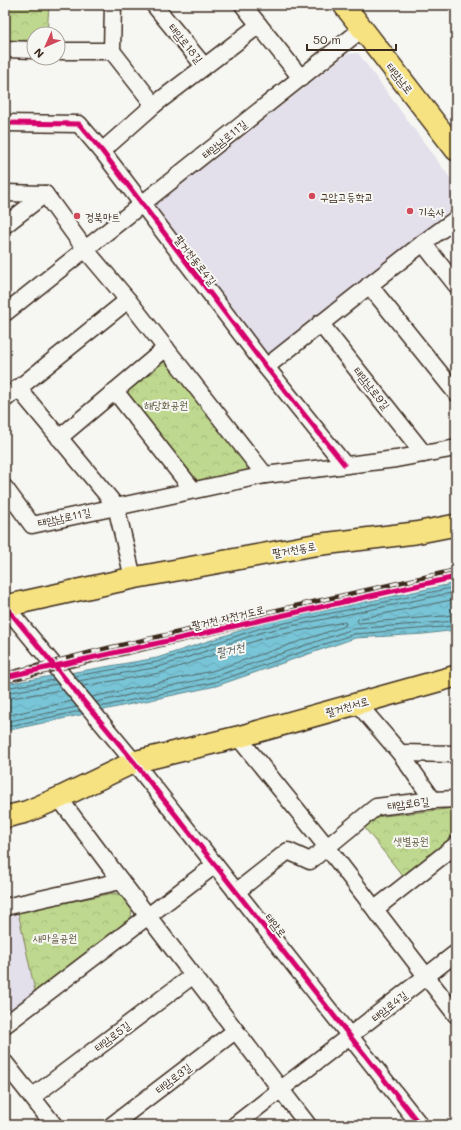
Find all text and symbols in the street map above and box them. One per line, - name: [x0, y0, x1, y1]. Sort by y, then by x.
- street label: 태암로18길: [165, 20, 207, 66]
- north arrow: [26, 26, 66, 66]
- scale bar: [307, 26, 396, 52]
- text: 50 m: [313, 31, 341, 47]
- text: N: [30, 45, 47, 62]
- street label: 태암남로: [383, 59, 417, 97]
- street label: 태암남로11길: [198, 116, 250, 162]
- place label: 구암고등학교: [320, 189, 373, 204]
- marker: 구암고등학교: [307, 191, 317, 201]
- place label: 기숙사: [418, 204, 445, 219]
- marker: 기숙사: [405, 206, 415, 216]
- place label: 경북마트: [85, 209, 121, 224]
- marker: 경북마트: [72, 211, 82, 221]
- street label: 팔거천동로4길: [172, 232, 220, 288]
- street label: 태암남로9길: [350, 363, 394, 413]
- park label: 해당화공원: [144, 397, 188, 412]
- street label: 태암남로11길: [36, 504, 92, 530]
- street label: 팔거천동로: [271, 538, 317, 560]
- street label: 팔거천 자전거도로: [190, 601, 266, 633]
- water label: 팔거천: [214, 638, 247, 660]
- street label: 팔거천서로: [324, 693, 370, 719]
- street label: 태암로6길: [386, 793, 430, 813]
- park label: 샛별공원: [393, 833, 429, 848]
- street label: 태암로: [262, 910, 290, 940]
- park label: 새마을공원: [33, 930, 77, 945]
- street label: 태암로4길: [368, 987, 410, 1025]
- street label: 태암로5길: [91, 1017, 133, 1055]
- street label: 태암로3길: [152, 1059, 194, 1097]

